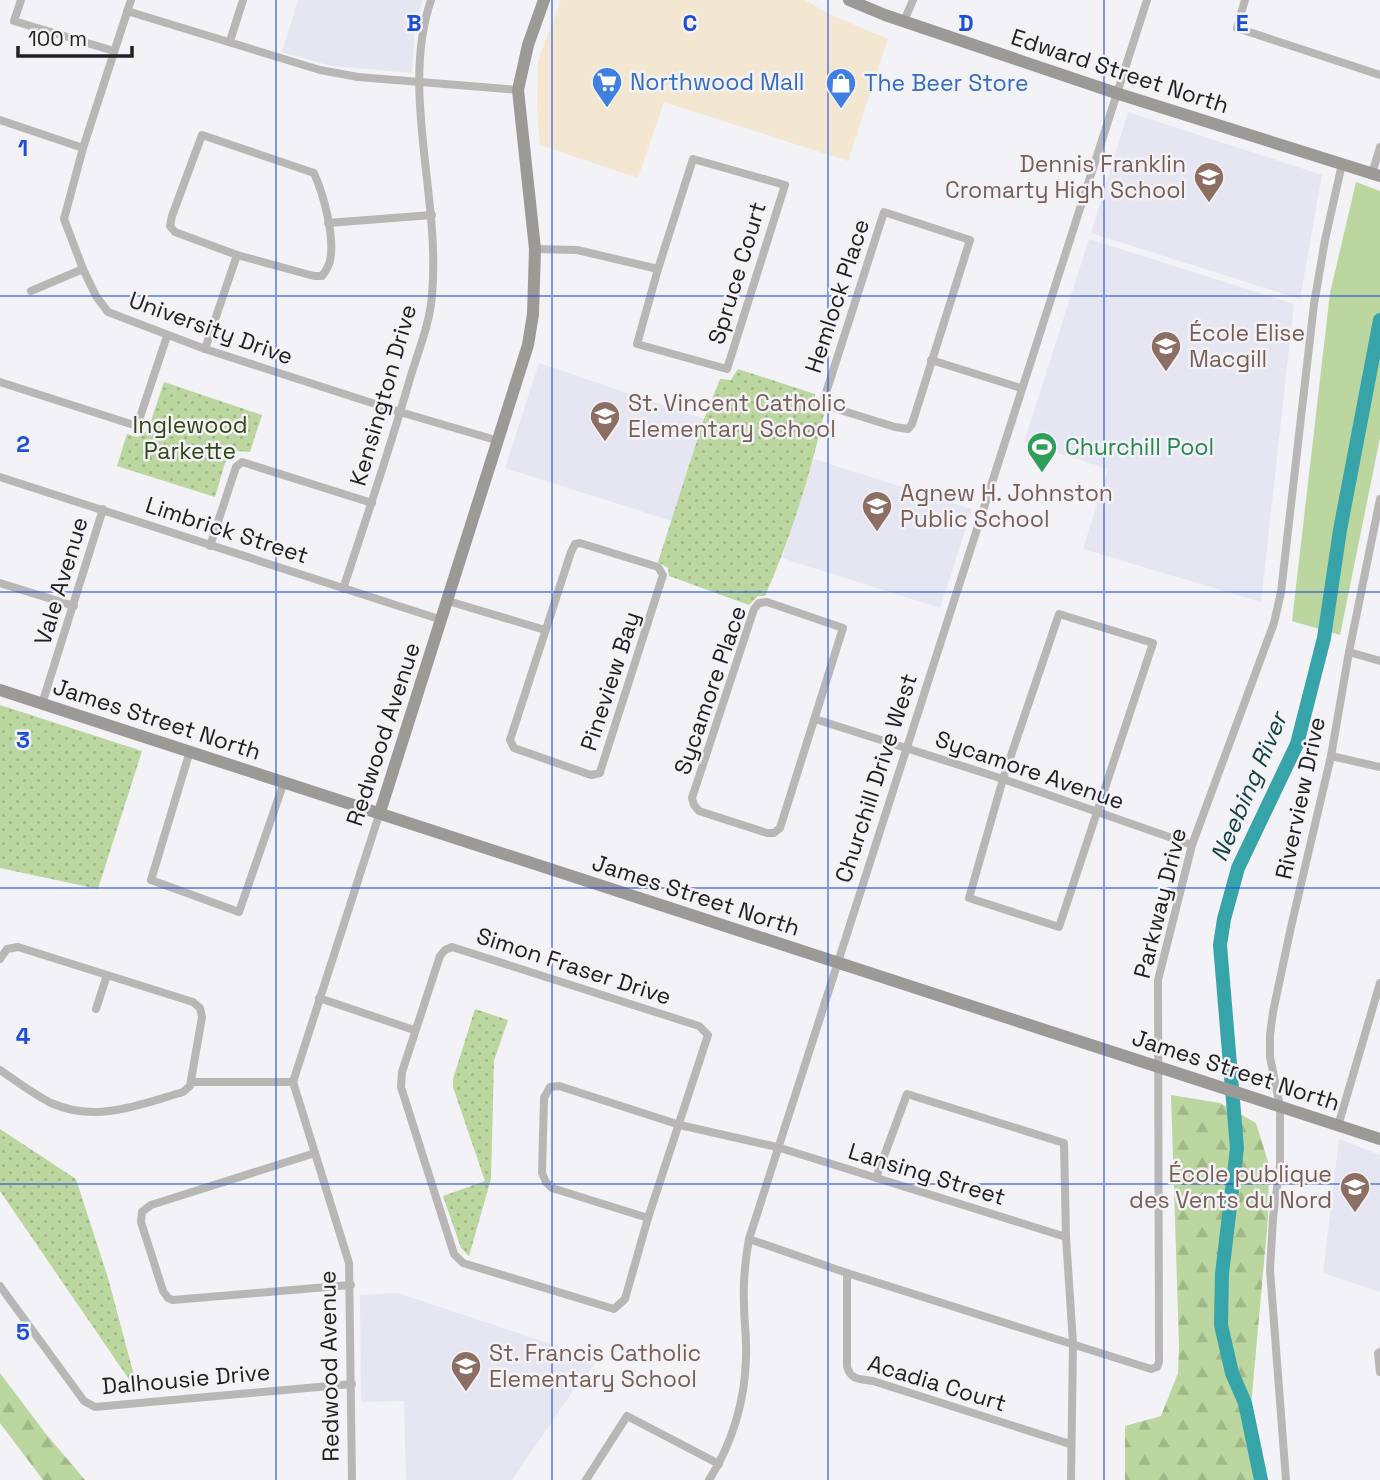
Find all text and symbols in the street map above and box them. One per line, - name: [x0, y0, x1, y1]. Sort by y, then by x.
- text: B: [406, 8, 422, 38]
- text: C: [683, 8, 697, 38]
- text: D: [958, 8, 974, 38]
- text: E: [1236, 8, 1248, 38]
- scale bar: [18, 14, 131, 58]
- street label: Edward Street North: [1007, 22, 1233, 120]
- text: 100 m: [28, 25, 87, 52]
- supermarket icon: Northwood Mall: [590, 65, 624, 109]
- shop icon: The Beer Store: [824, 66, 858, 110]
- place label: Northwood Mall: [630, 67, 804, 97]
- place label: The Beer Store: [864, 68, 1029, 98]
- text: 1: [18, 133, 28, 163]
- place label: Dennis Franklin Cromarty High School: [945, 149, 1186, 205]
- school or university icon: Dennis Franklin Cromarty High School: [1192, 160, 1226, 204]
- street label: Spruce Court: [701, 198, 773, 348]
- street label: Hemlock Place: [798, 215, 876, 377]
- street label: University Drive: [125, 284, 297, 372]
- street label: Kensington Drive: [343, 301, 423, 489]
- place label: École Elise Macgill: [1189, 318, 1305, 374]
- school or university icon: École Elise Macgill: [1149, 329, 1183, 373]
- place label: St. Vincent Catholic Elementary School: [628, 388, 846, 444]
- school or university icon: St. Vincent Catholic Elementary School: [588, 399, 622, 443]
- park label: Inglewood Parkette: [133, 410, 247, 466]
- text: 2: [16, 429, 30, 459]
- sports icon: Churchill Pool: [1025, 430, 1059, 474]
- place label: Churchill Pool: [1065, 432, 1214, 462]
- place label: Agnew H. Johnston Public School: [900, 478, 1113, 534]
- school or university icon: Agnew H. Johnston Public School: [860, 489, 894, 533]
- street label: Limbrick Street: [142, 490, 312, 570]
- street label: Vale Avenue: [27, 513, 95, 649]
- street label: Sycamore Place: [667, 602, 753, 778]
- street label: Pineview Bay: [573, 608, 647, 754]
- street label: Redwood Avenue: [339, 638, 427, 830]
- street label: Churchill Drive West: [828, 670, 924, 886]
- street label: James Street North: [49, 671, 265, 767]
- water label: Neebing River: [1203, 705, 1295, 866]
- street label: Riverview Drive: [1268, 714, 1332, 882]
- street label: Sycamore Avenue: [932, 724, 1128, 816]
- text: 3: [16, 725, 30, 755]
- street label: Parkway Drive: [1127, 825, 1193, 981]
- street label: James Street North: [588, 847, 804, 943]
- street label: Simon Fraser Drive: [473, 920, 675, 1012]
- text: 4: [16, 1021, 31, 1051]
- street label: James Street North: [1128, 1022, 1344, 1118]
- street label: Lansing Street: [845, 1136, 1009, 1212]
- place label: École publique des Vents du Nord: [1129, 1159, 1332, 1215]
- school or university icon: École publique des Vents du Nord: [1338, 1170, 1372, 1214]
- street label: Redwood Avenue: [312, 1270, 346, 1462]
- text: 5: [16, 1317, 30, 1347]
- place label: St. Francis Catholic Elementary School: [489, 1338, 701, 1394]
- street label: Acadia Court: [864, 1348, 1010, 1418]
- school or university icon: St. Francis Catholic Elementary School: [449, 1349, 483, 1393]
- street label: Dalhousie Drive: [101, 1357, 271, 1401]

